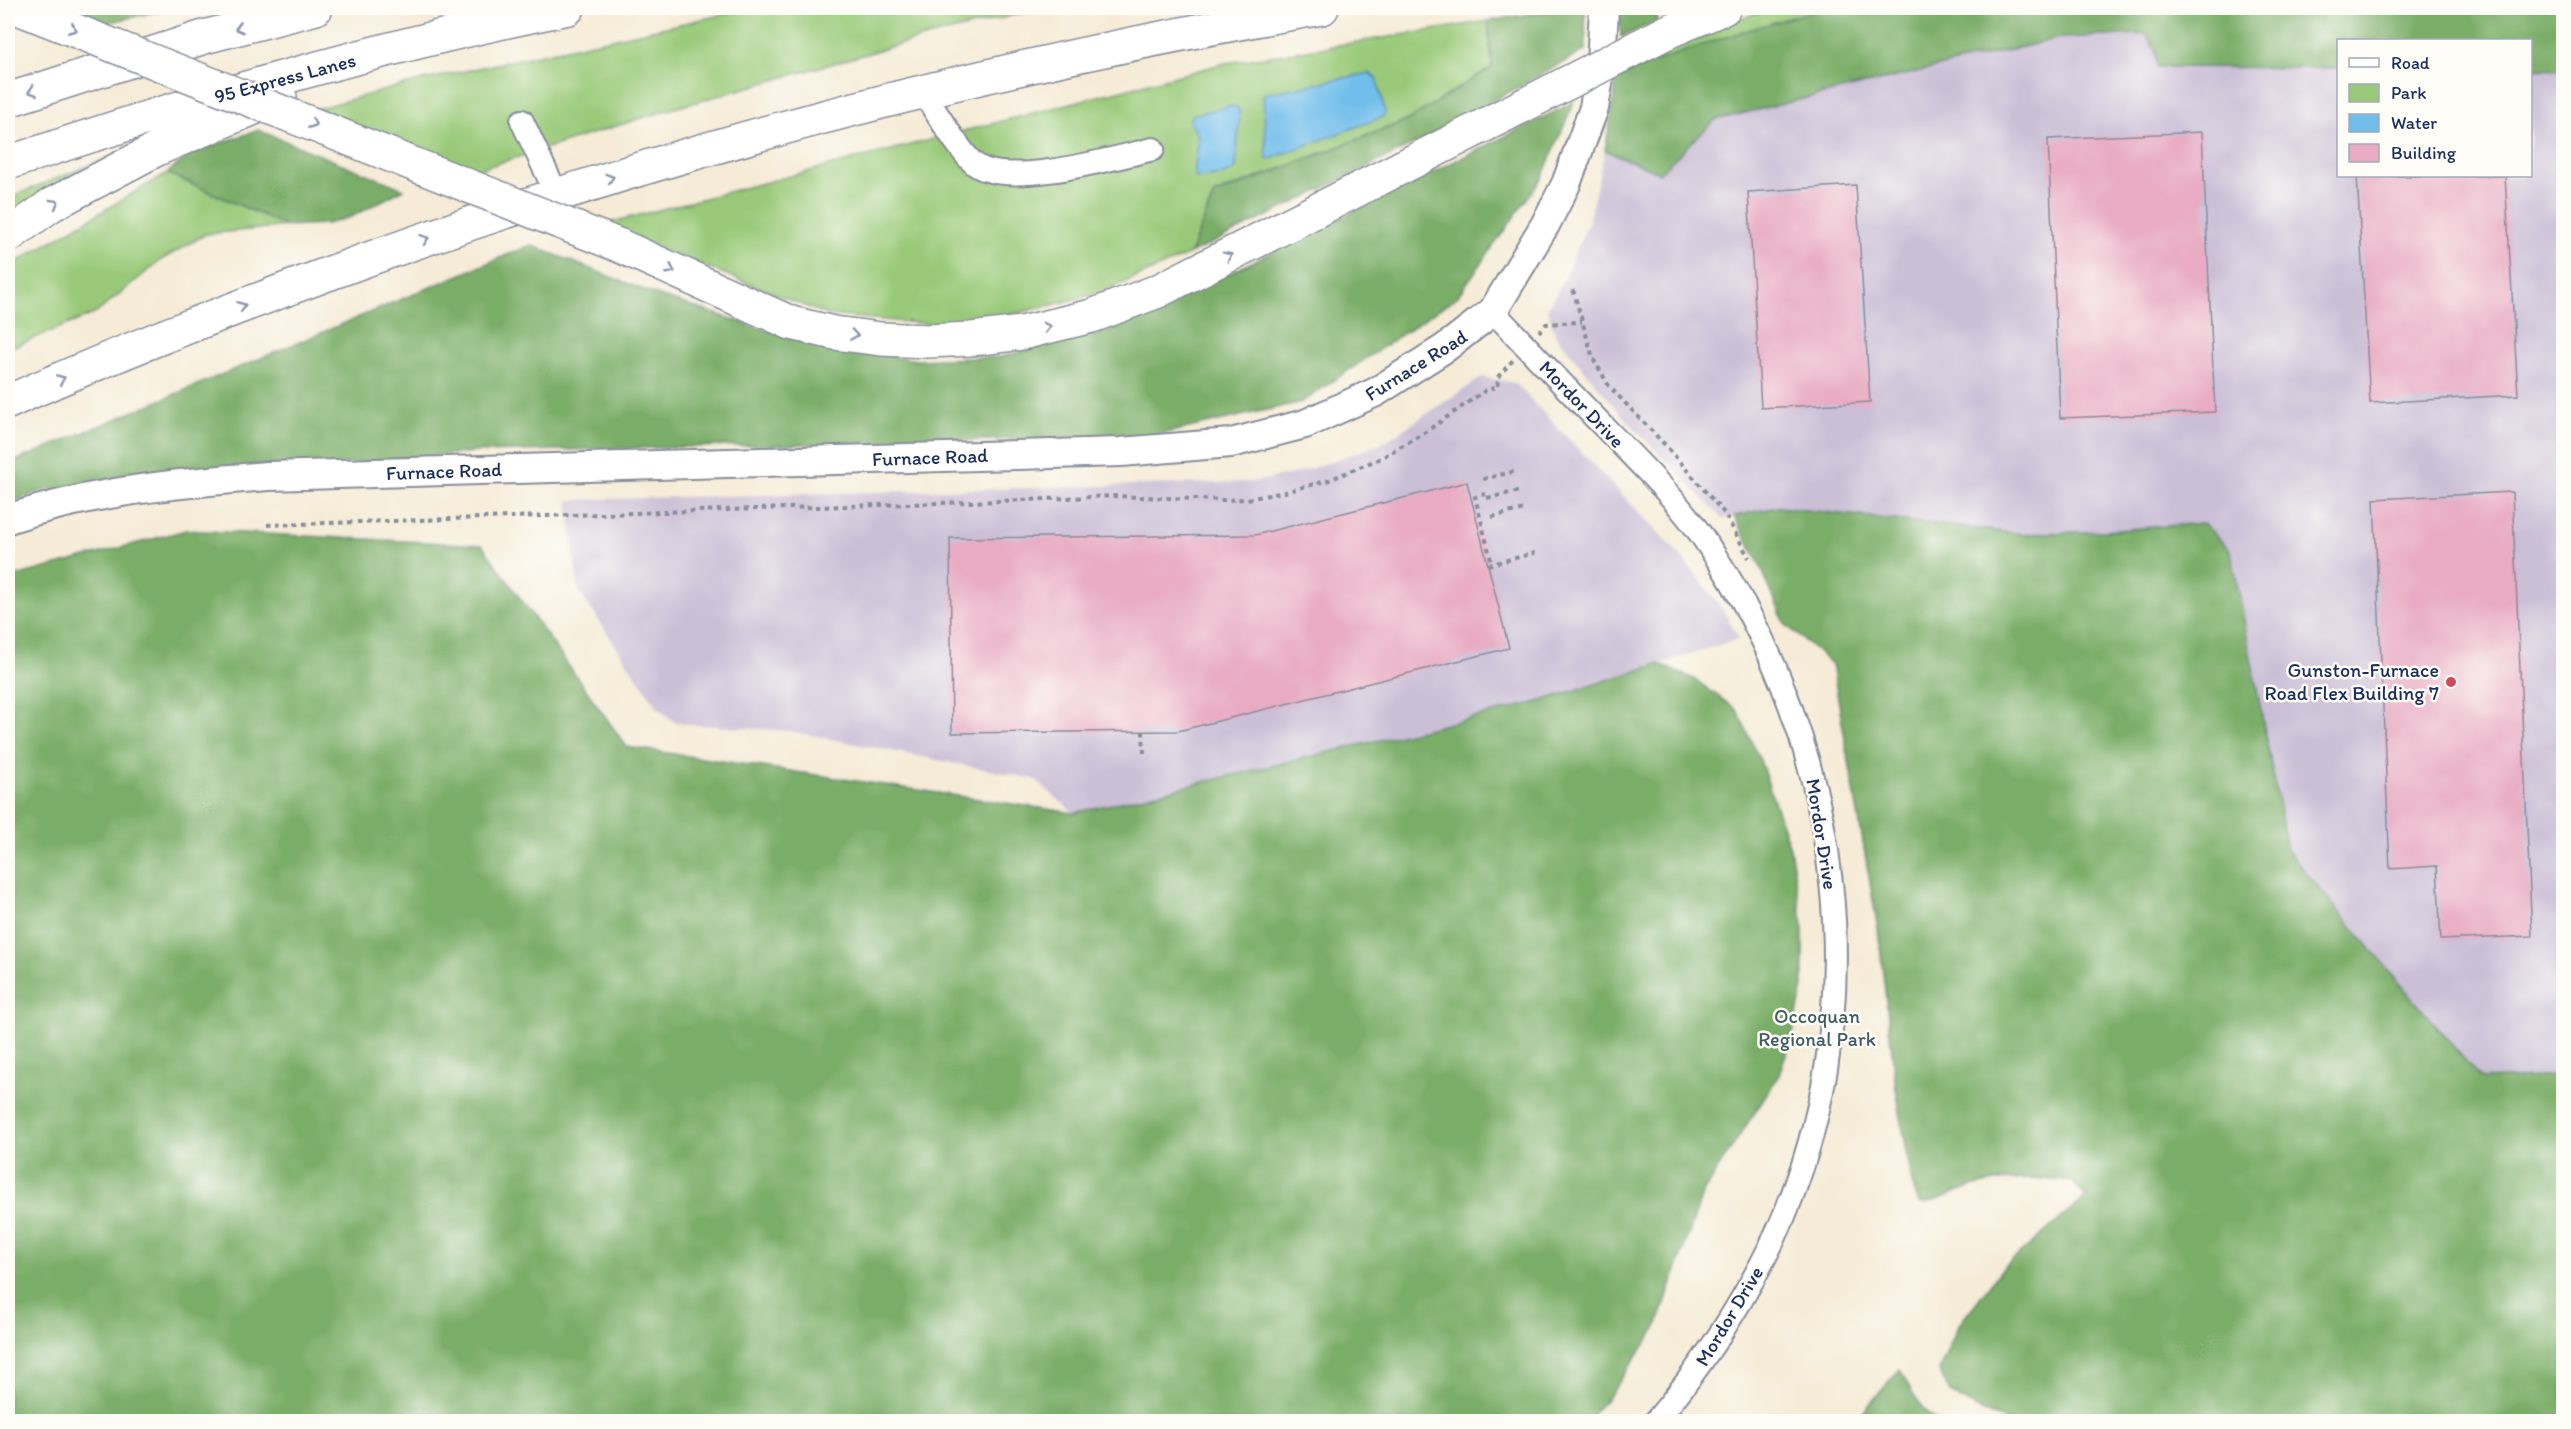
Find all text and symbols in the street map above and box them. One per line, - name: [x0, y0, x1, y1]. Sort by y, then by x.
- one-way arrow: [234, 21, 245, 33]
- one-way arrow: [67, 22, 78, 34]
- legend: [2337, 39, 2532, 177]
- street label: 95 Express Lanes: [212, 48, 359, 108]
- text: Road: [2391, 52, 2430, 74]
- text: Park: [2391, 82, 2426, 104]
- one-way arrow: [27, 84, 38, 96]
- text: Water: [2391, 112, 2437, 134]
- one-way arrow: [306, 117, 317, 129]
- text: Building: [2391, 142, 2457, 164]
- one-way arrow: [604, 173, 615, 185]
- one-way arrow: [49, 198, 59, 210]
- one-way arrow: [419, 234, 430, 246]
- one-way arrow: [1221, 252, 1232, 263]
- one-way arrow: [665, 262, 676, 274]
- one-way arrow: [236, 301, 247, 313]
- one-way arrow: [1042, 321, 1052, 334]
- street label: Furnace Road: [1360, 324, 1472, 406]
- one-way arrow: [849, 329, 858, 341]
- street label: Mordor Drive: [1534, 355, 1630, 453]
- one-way arrow: [55, 374, 66, 386]
- street label: Furnace Road: [872, 443, 988, 471]
- street label: Furnace Road: [386, 457, 502, 485]
- place label: Gunston-Furnace Road Flex Building 7: [2265, 658, 2439, 705]
- marker: Gunston-Furnace Road Flex Building 7: [2444, 675, 2458, 689]
- street label: Mordor Drive: [1801, 777, 1843, 891]
- park label: Occoquan Regional Park: [1758, 1004, 1876, 1051]
- street label: Mordor Drive: [1690, 1262, 1768, 1370]

